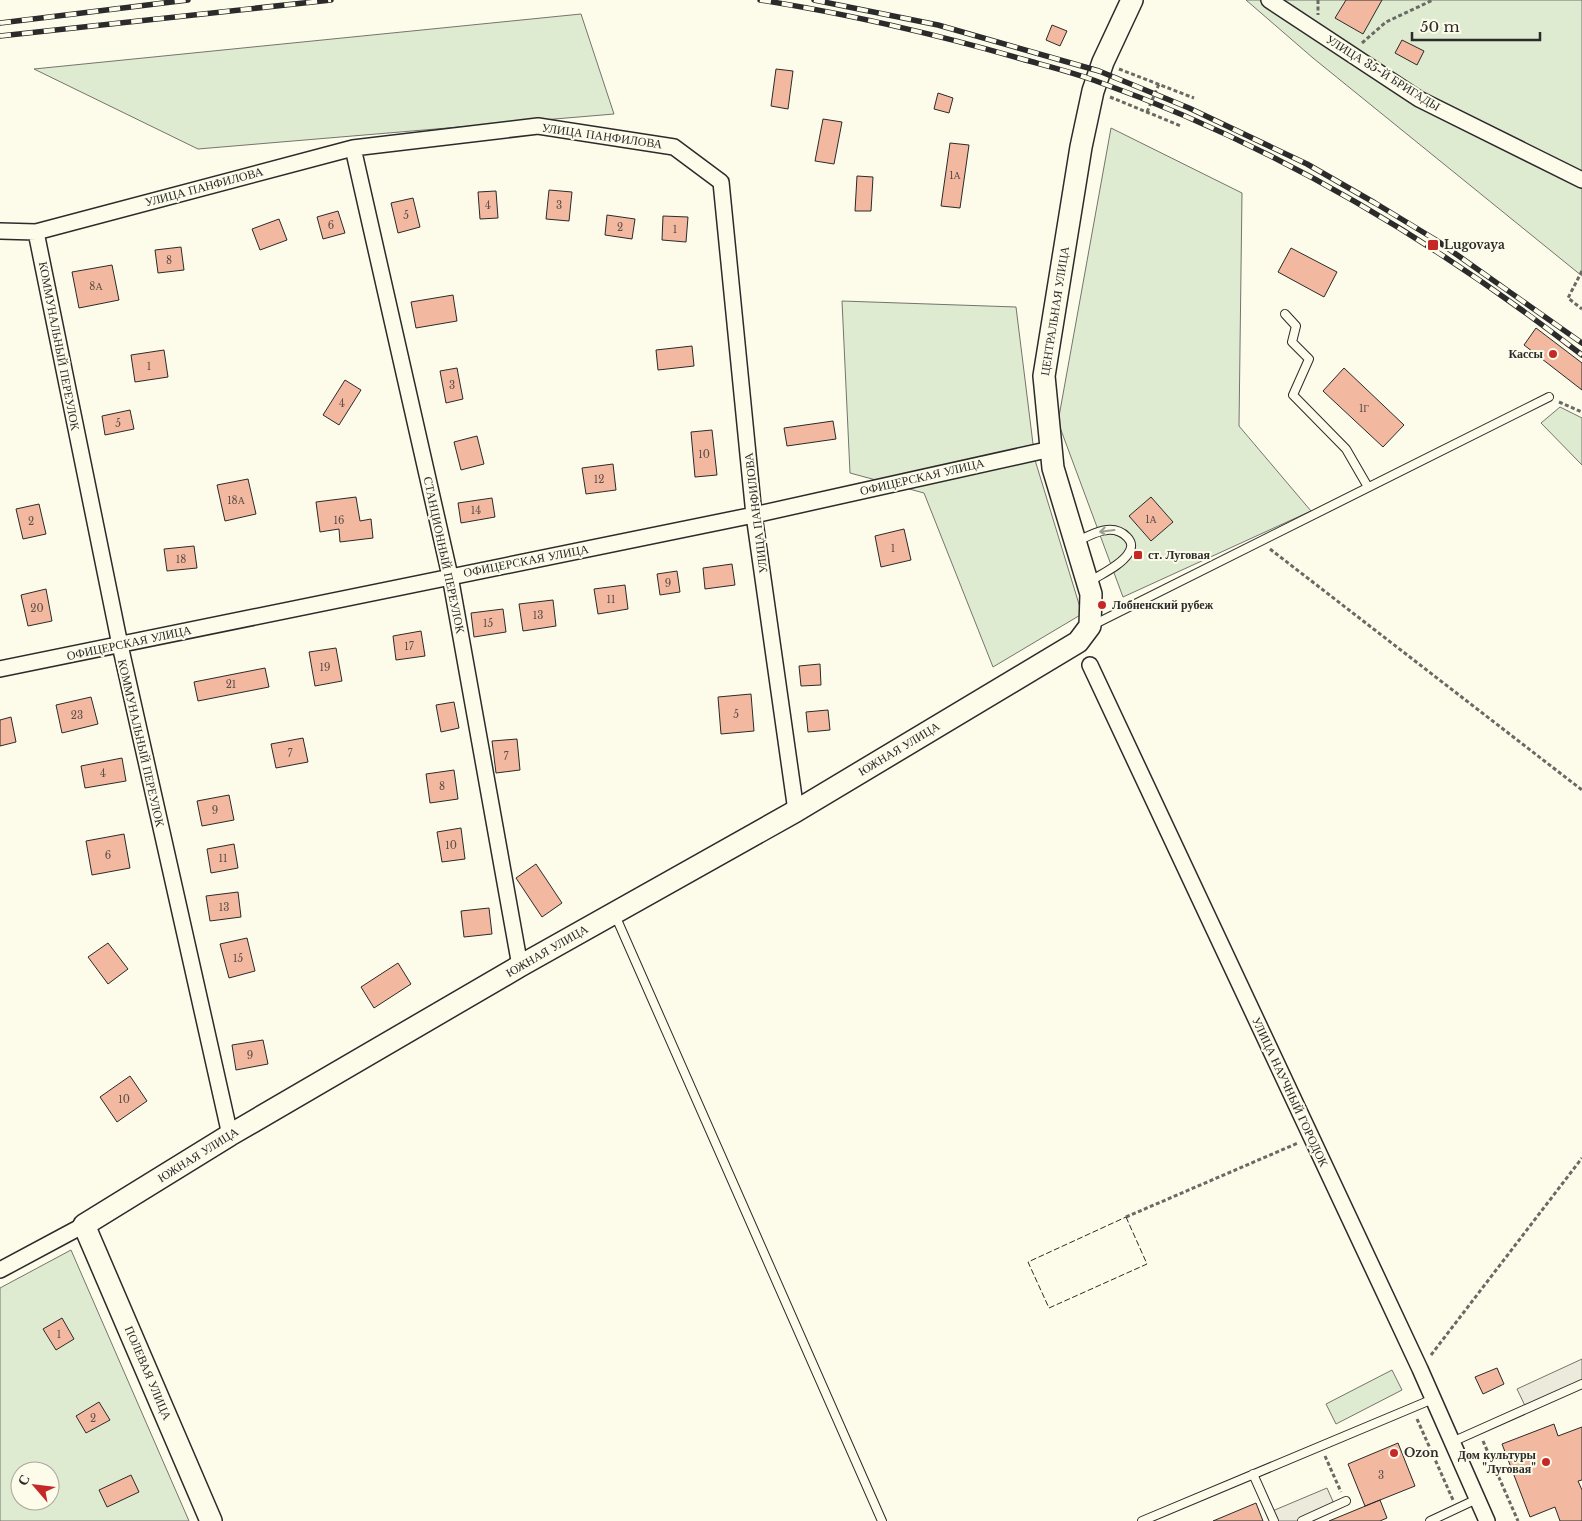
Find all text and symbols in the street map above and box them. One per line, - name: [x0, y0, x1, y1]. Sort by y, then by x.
- scale bar: [1412, 10, 1540, 42]
- text: 50 m: [1420, 17, 1460, 36]
- street label: УЛИЦА 35-Й БРИГАДЫ: [1323, 31, 1444, 114]
- street label: УЛИЦА ПАНФИЛОВА: [541, 120, 664, 151]
- street label: УЛИЦА ПАНФИЛОВА: [143, 163, 265, 209]
- house number: 1А: [949, 169, 962, 182]
- house number: 4: [485, 199, 491, 212]
- house number: 3: [556, 199, 562, 212]
- house number: 5: [403, 209, 409, 222]
- house number: 6: [328, 219, 334, 232]
- house number: 2: [617, 221, 623, 234]
- house number: 1: [673, 223, 677, 236]
- place label: Lugovaya: [1444, 237, 1505, 252]
- marker: Lugovaya: [1426, 238, 1440, 252]
- street label: ЦЕНТРАЛЬНАЯ УЛИЦА: [1037, 245, 1072, 377]
- house number: 8: [166, 254, 172, 267]
- street label: КОММУНАЛЬНЫЙ ПЕРЕУЛОК: [36, 260, 83, 433]
- house number: 8А: [89, 280, 103, 293]
- place label: Кассы: [1508, 346, 1544, 361]
- marker: Кассы: [1547, 348, 1559, 360]
- house number: 1: [147, 360, 151, 373]
- house number: 3: [449, 379, 455, 392]
- house number: 4: [339, 397, 345, 410]
- house number: 1Г: [1359, 402, 1369, 415]
- house number: 5: [115, 417, 121, 430]
- house number: 10: [698, 448, 710, 461]
- street label: УЛИЦА ПАНФИЛОВА: [741, 451, 770, 574]
- street label: ОФИЦЕРСКАЯ УЛИЦА: [858, 455, 986, 498]
- house number: 12: [594, 473, 604, 486]
- street label: СТАНЦИОННЫЙ ПЕРЕУЛОК: [421, 475, 469, 636]
- house number: 18А: [227, 494, 246, 507]
- house number: 14: [471, 504, 481, 517]
- house number: 1А: [1145, 513, 1158, 526]
- house number: 16: [334, 514, 344, 527]
- house number: 2: [28, 515, 34, 528]
- one-way arrow: [1099, 527, 1115, 536]
- street label: ОФИЦЕРСКАЯ УЛИЦА: [462, 541, 590, 580]
- house number: 1: [891, 542, 895, 555]
- place label: ст. Луговая: [1148, 547, 1211, 562]
- marker: ст. Луговая: [1132, 549, 1144, 561]
- house number: 18: [176, 553, 186, 566]
- house number: 9: [665, 577, 671, 590]
- house number: 11: [607, 593, 615, 606]
- place label: Лобненский рубеж: [1112, 597, 1214, 612]
- marker: Лобненский рубеж: [1096, 599, 1108, 611]
- house number: 20: [30, 602, 44, 615]
- house number: 13: [533, 609, 543, 622]
- house number: 15: [483, 617, 493, 630]
- street label: ОФИЦЕРСКАЯ УЛИЦА: [65, 622, 193, 663]
- house number: 17: [404, 640, 415, 653]
- street label: КОММУНАЛЬНЫЙ ПЕРЕУЛОК: [115, 658, 168, 829]
- house number: 19: [320, 661, 330, 674]
- house number: 21: [226, 678, 236, 691]
- house number: 5: [733, 708, 739, 721]
- house number: 23: [71, 709, 83, 722]
- street label: ЮЖНАЯ УЛИЦА: [855, 718, 942, 779]
- house number: 7: [287, 747, 293, 760]
- house number: 7: [503, 750, 509, 763]
- house number: 4: [100, 767, 106, 780]
- house number: 8: [439, 780, 445, 793]
- house number: 9: [212, 804, 218, 817]
- house number: 10: [445, 839, 457, 852]
- house number: 6: [105, 849, 111, 862]
- house number: 11: [219, 852, 227, 865]
- house number: 13: [219, 901, 229, 914]
- street label: ЮЖНАЯ УЛИЦА: [503, 921, 591, 980]
- house number: 15: [233, 952, 243, 965]
- street label: УЛИЦА НАУЧНЫЙ ГОРОДОК: [1249, 1014, 1332, 1170]
- house number: 9: [247, 1049, 253, 1062]
- house number: 10: [118, 1093, 130, 1106]
- street label: ЮЖНАЯ УЛИЦА: [155, 1124, 241, 1185]
- street label: ПОЛЕВАЯ УЛИЦА: [122, 1323, 175, 1422]
- house number: 1: [57, 1328, 61, 1341]
- house number: 2: [90, 1412, 96, 1425]
- place label: Ozon: [1404, 1445, 1439, 1460]
- marker: Ozon: [1388, 1447, 1400, 1459]
- place label: Дом культуры "Луговая": [1458, 1447, 1537, 1476]
- marker: Дом культуры "Луговая": [1540, 1456, 1552, 1468]
- north arrow: [10, 1461, 60, 1511]
- house number: 3: [1378, 1469, 1384, 1482]
- text: С: [13, 1471, 34, 1489]

